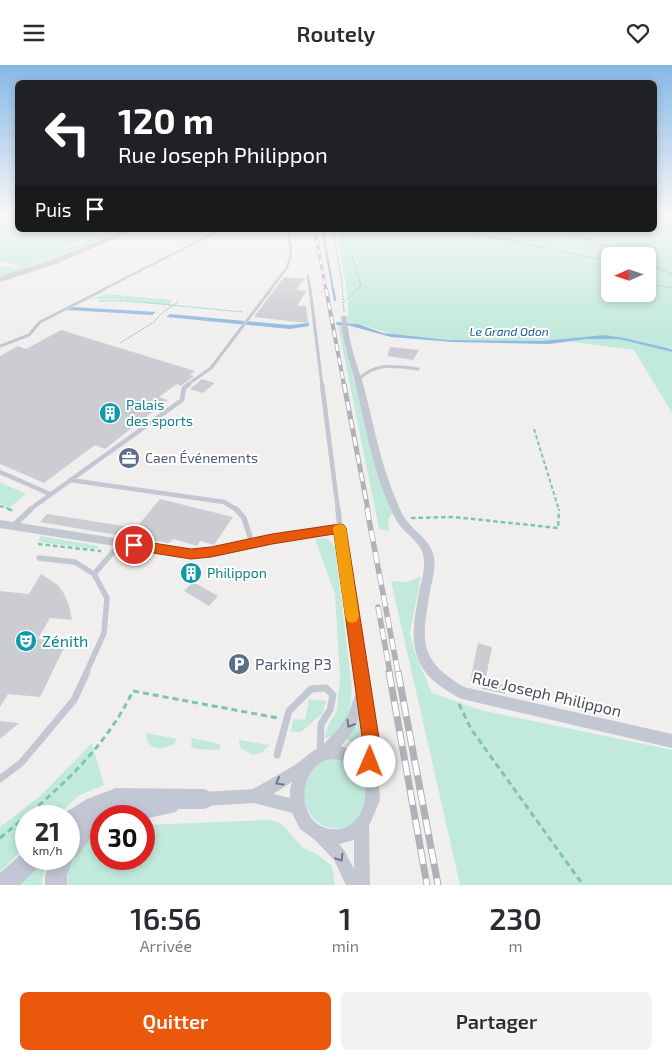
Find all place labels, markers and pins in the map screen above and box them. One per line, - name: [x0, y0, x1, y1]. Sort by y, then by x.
- place label: Palais des sports: [126, 396, 193, 429]
- building icon: Palais des sports: [98, 401, 122, 425]
- office icon: Caen Événements: [117, 446, 141, 470]
- place label: Caen Événements: [145, 449, 258, 466]
- pin: [113, 524, 155, 566]
- building icon: Philippon: [179, 561, 203, 585]
- place label: Philippon: [207, 564, 267, 581]
- theatre icon: Zénith: [14, 629, 38, 653]
- place label: Zénith: [42, 631, 88, 650]
- parking icon: Parking P3: [227, 652, 251, 676]
- place label: Parking P3: [255, 654, 332, 673]

